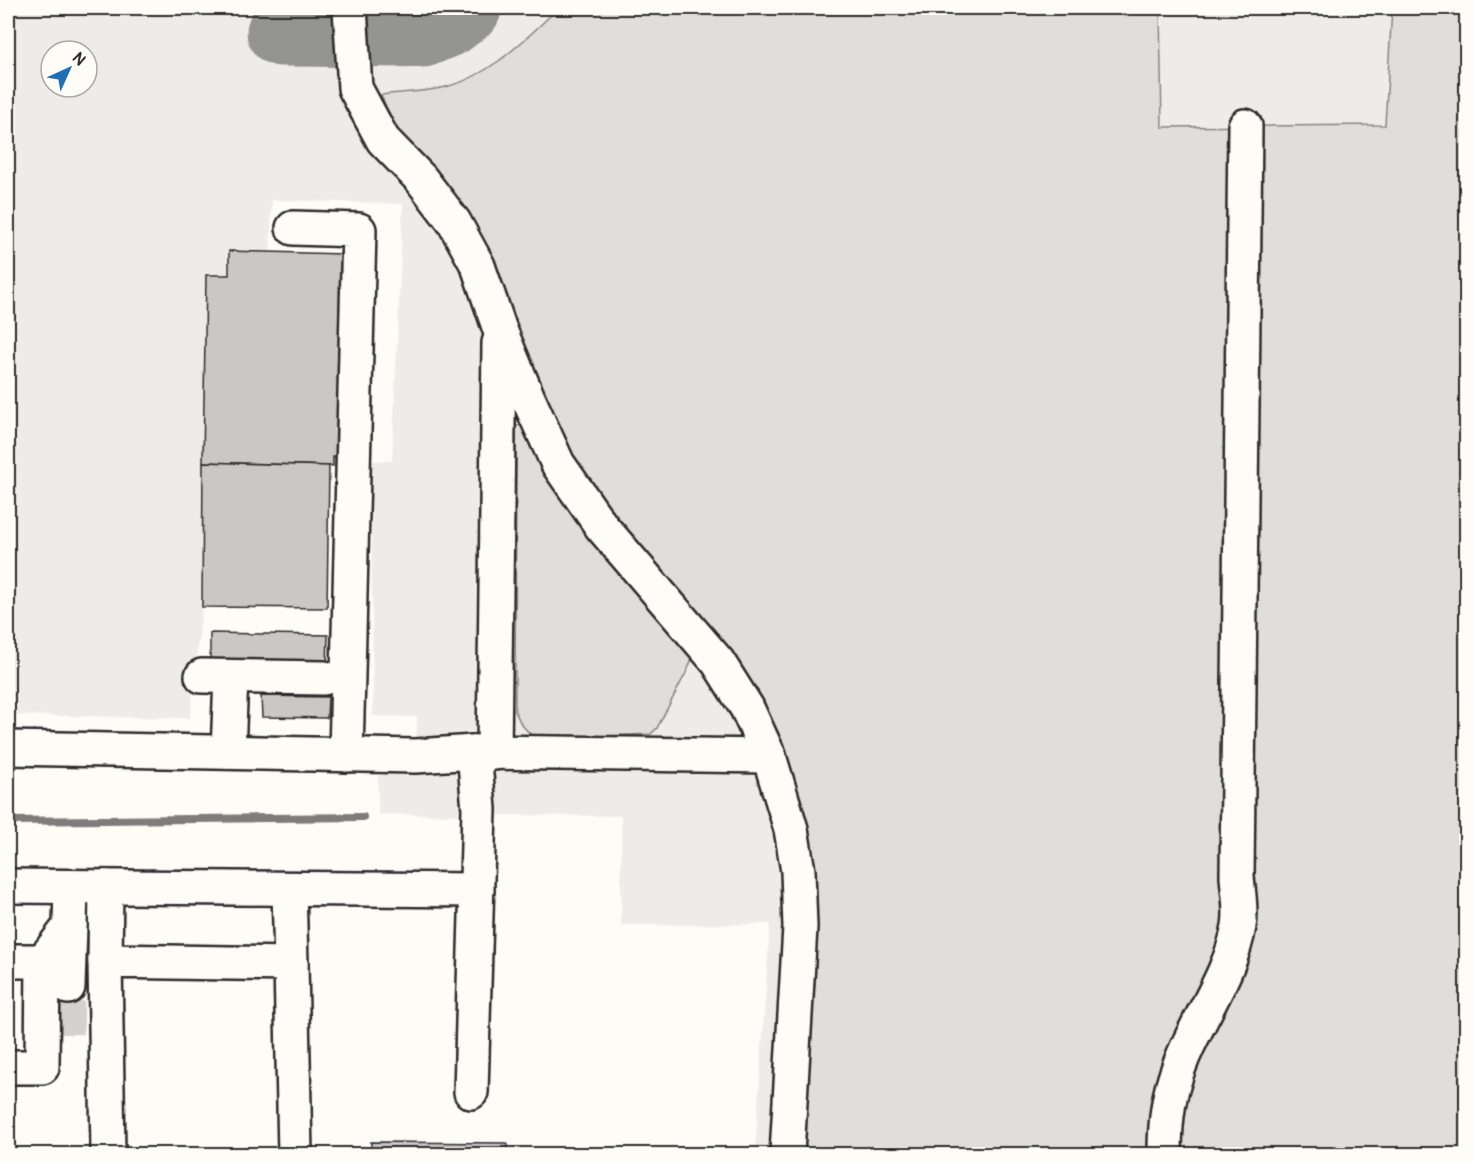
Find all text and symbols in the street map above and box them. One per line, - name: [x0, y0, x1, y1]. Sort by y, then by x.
- north arrow: [39, 39, 99, 99]
- text: N: [68, 48, 90, 70]

